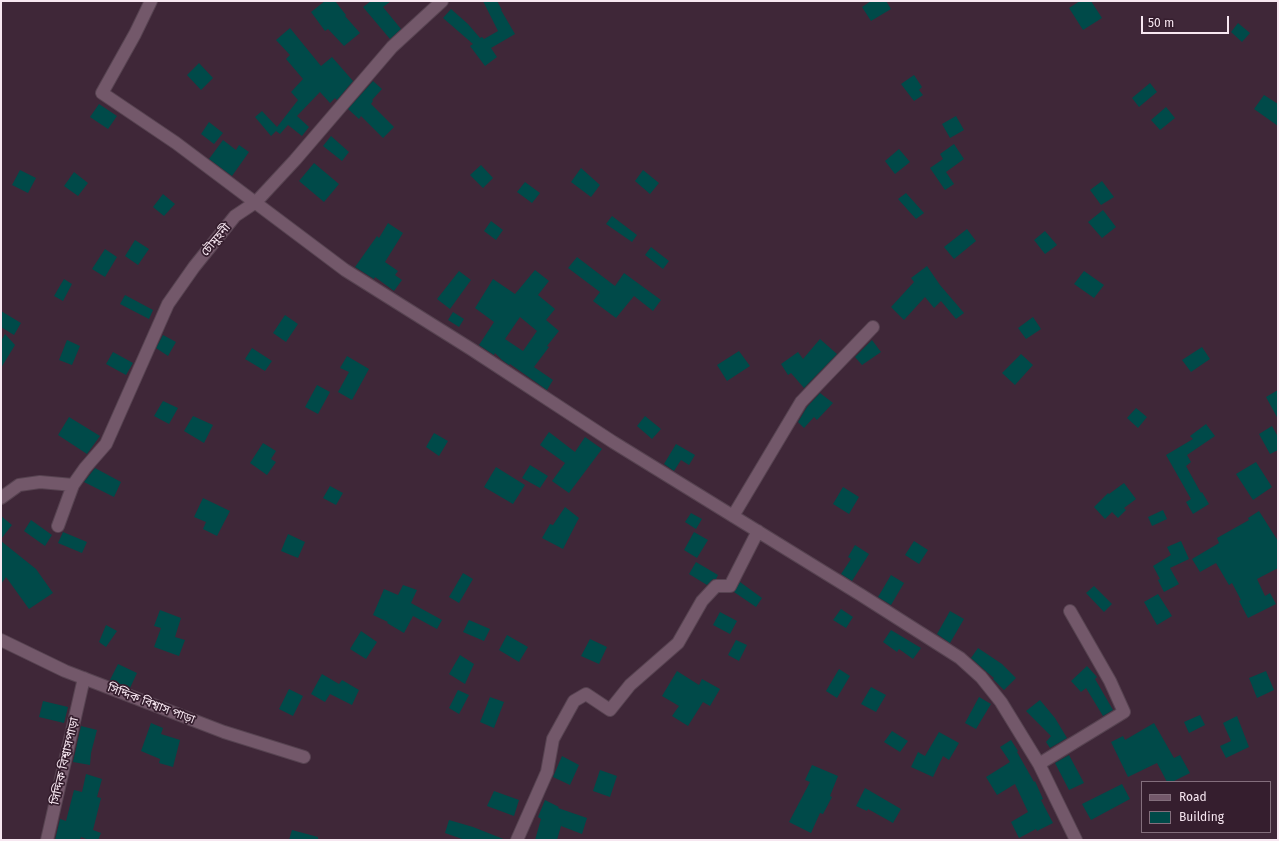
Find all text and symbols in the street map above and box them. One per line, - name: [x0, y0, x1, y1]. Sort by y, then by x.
- scale bar: [1143, 8, 1231, 34]
- text: 50 m: [1148, 16, 1174, 30]
- street label: চৌমুহনী: [198, 221, 234, 259]
- street label: সিদ্দিক বিশ্বাস পাড়া: [105, 681, 197, 727]
- street label: সিদ্দিক বিশ্বাসপাড়া: [48, 716, 82, 806]
- legend: [1141, 781, 1271, 833]
- text: Road: [1179, 790, 1207, 804]
- text: Building: [1179, 810, 1224, 824]

